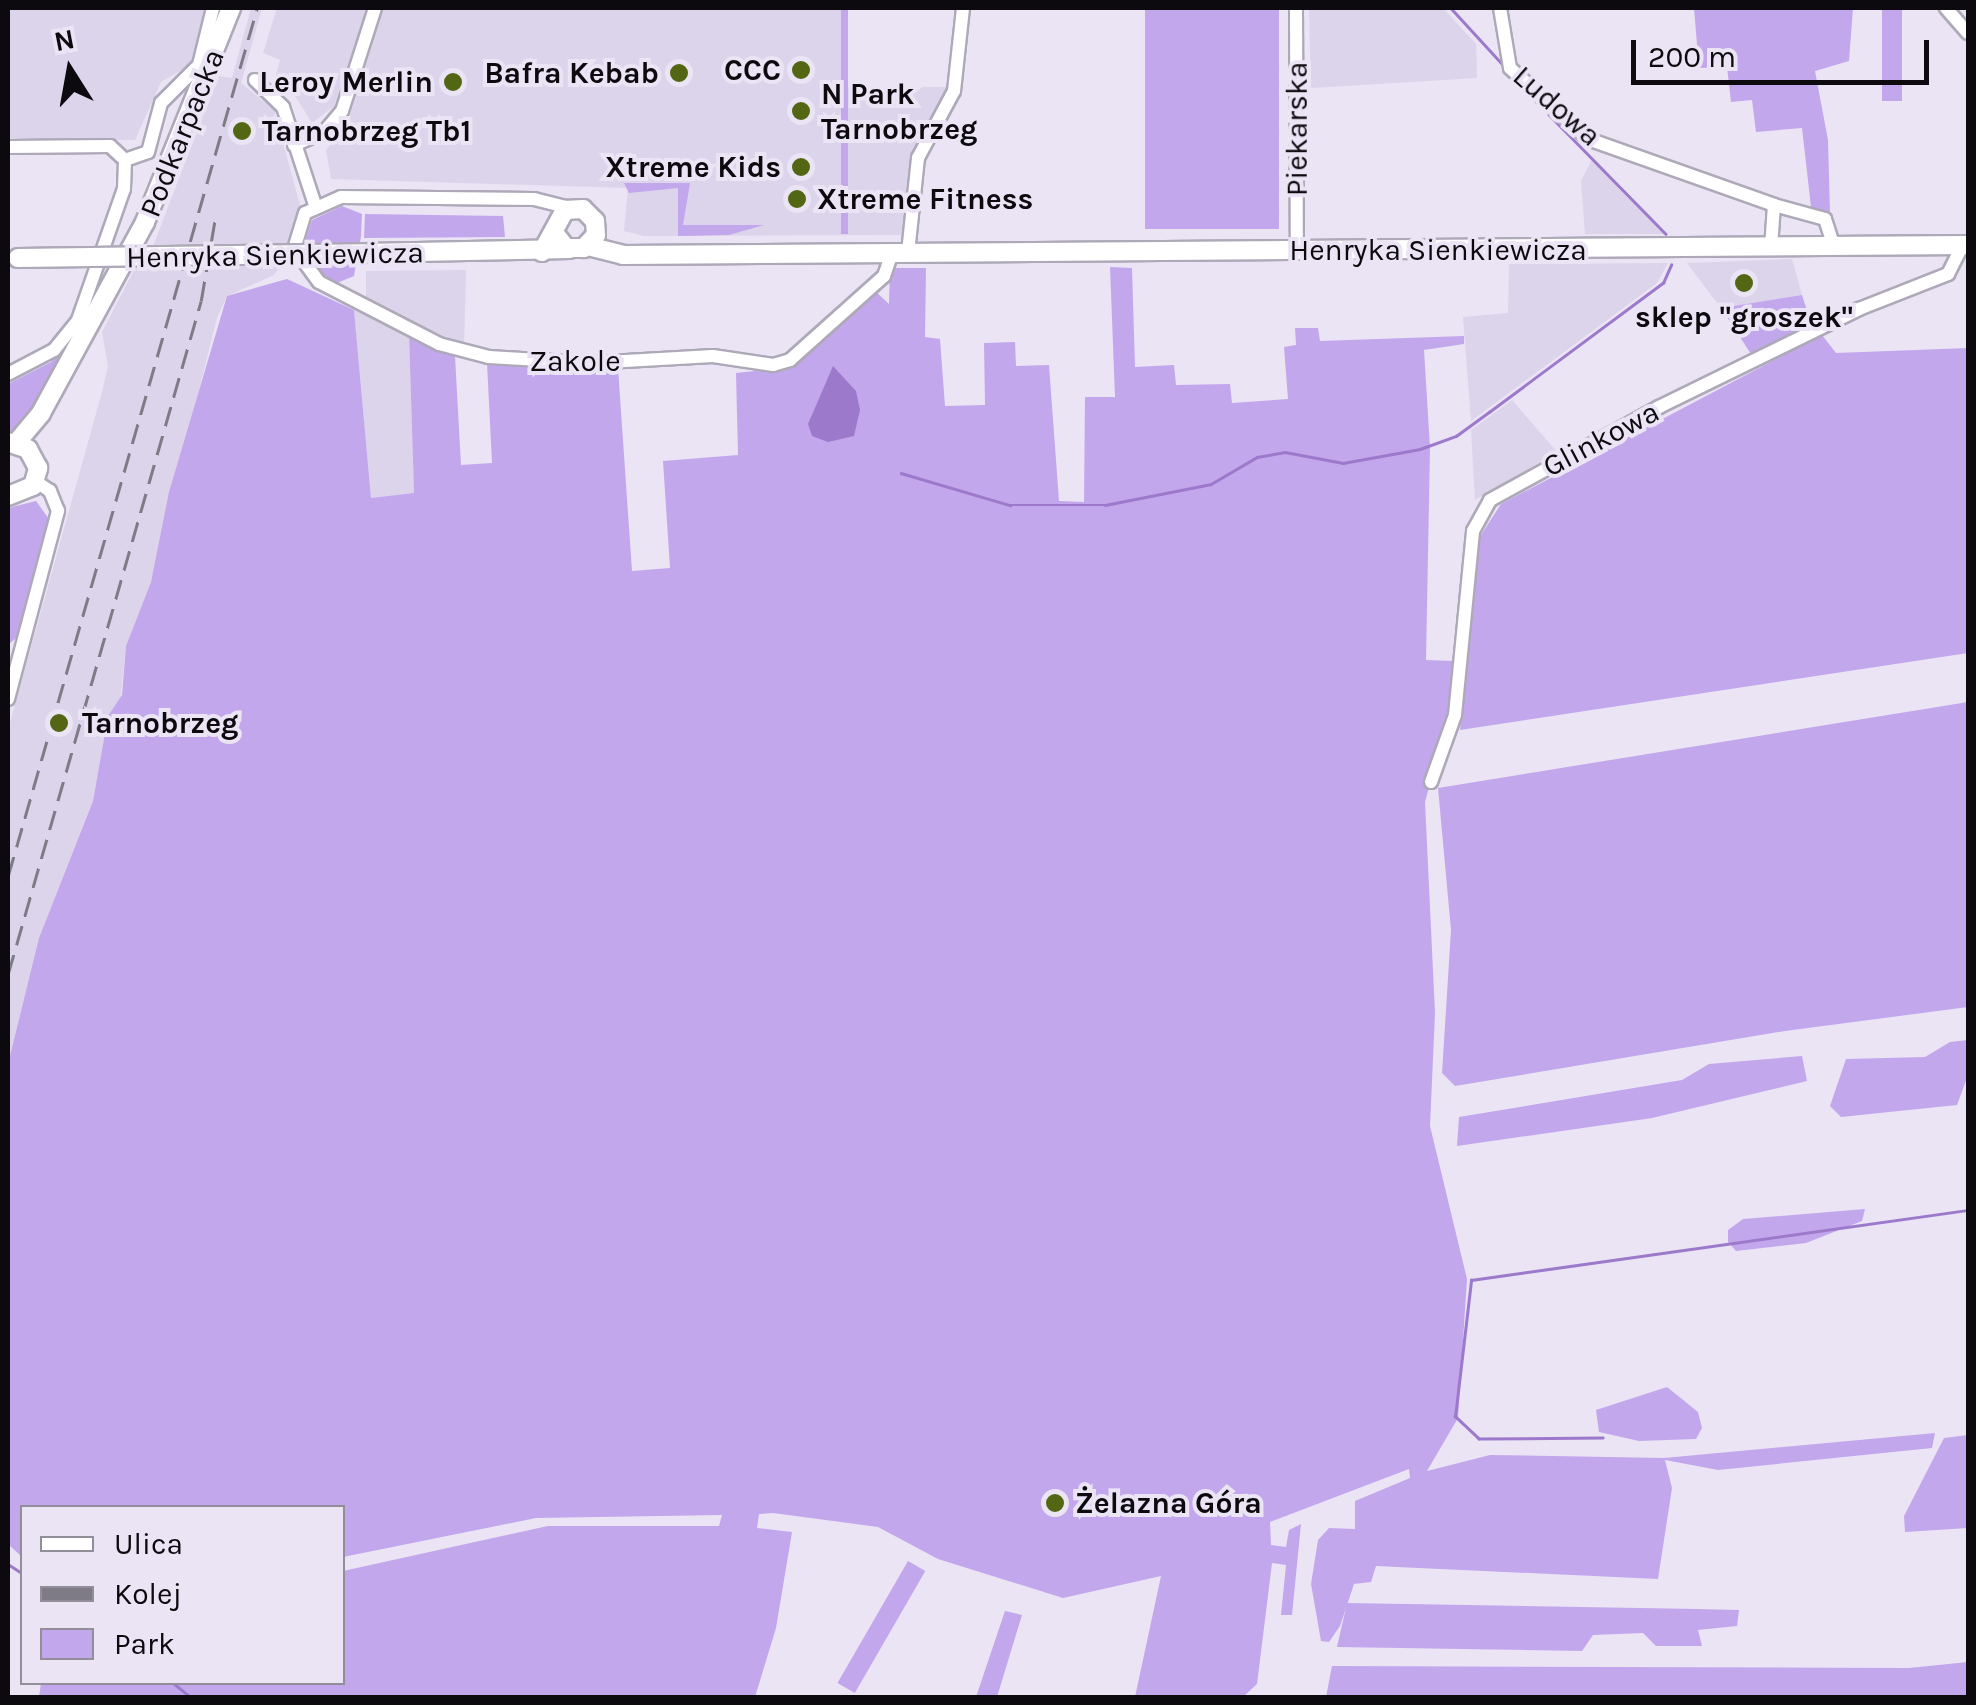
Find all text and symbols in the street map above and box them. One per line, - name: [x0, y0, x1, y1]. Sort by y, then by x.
- north arrow: [20, 20, 120, 120]
- scale bar: [1636, 20, 1934, 82]
- text: N: [51, 22, 77, 58]
- text: 200 m: [1648, 39, 1736, 75]
- street label: Podkarpacka: [132, 44, 232, 222]
- place label: CCC: [724, 52, 781, 88]
- place label: Bafra Kebab: [484, 55, 659, 91]
- street label: Ludowa: [1506, 58, 1608, 154]
- marker: CCC: [790, 59, 812, 81]
- marker: Bafra Kebab: [668, 62, 690, 84]
- street label: Piekarska: [1279, 62, 1315, 196]
- place label: Leroy Merlin: [259, 64, 433, 100]
- marker: Leroy Merlin: [442, 71, 464, 93]
- place label: N Park Tarnobrzeg: [821, 76, 977, 146]
- marker: N Park Tarnobrzeg: [790, 100, 812, 122]
- place label: Tarnobrzeg Tb1: [262, 113, 471, 149]
- marker: Tarnobrzeg Tb1: [231, 120, 253, 142]
- place label: Xtreme Kids: [605, 149, 781, 185]
- marker: Xtreme Kids: [790, 156, 812, 178]
- place label: Xtreme Fitness: [817, 181, 1033, 217]
- marker: Xtreme Fitness: [786, 188, 808, 210]
- street label: Henryka Sienkiewicza: [1289, 232, 1587, 268]
- street label: Henryka Sienkiewicza: [126, 234, 424, 276]
- marker: sklep "groszek": [1733, 272, 1755, 294]
- place label: sklep "groszek": [1635, 299, 1853, 335]
- street label: Zakole: [529, 343, 621, 379]
- street label: Glinkowa: [1537, 393, 1665, 485]
- place label: Tarnobrzeg: [82, 705, 238, 741]
- marker: Tarnobrzeg: [46, 710, 72, 736]
- place label: Żelazna Góra: [1075, 1485, 1262, 1521]
- marker: Żelazna Góra: [1044, 1492, 1066, 1514]
- legend: [20, 1505, 345, 1685]
- text: Ulica: [114, 1526, 183, 1562]
- text: Kolej: [114, 1576, 182, 1612]
- text: Park: [114, 1626, 175, 1662]

